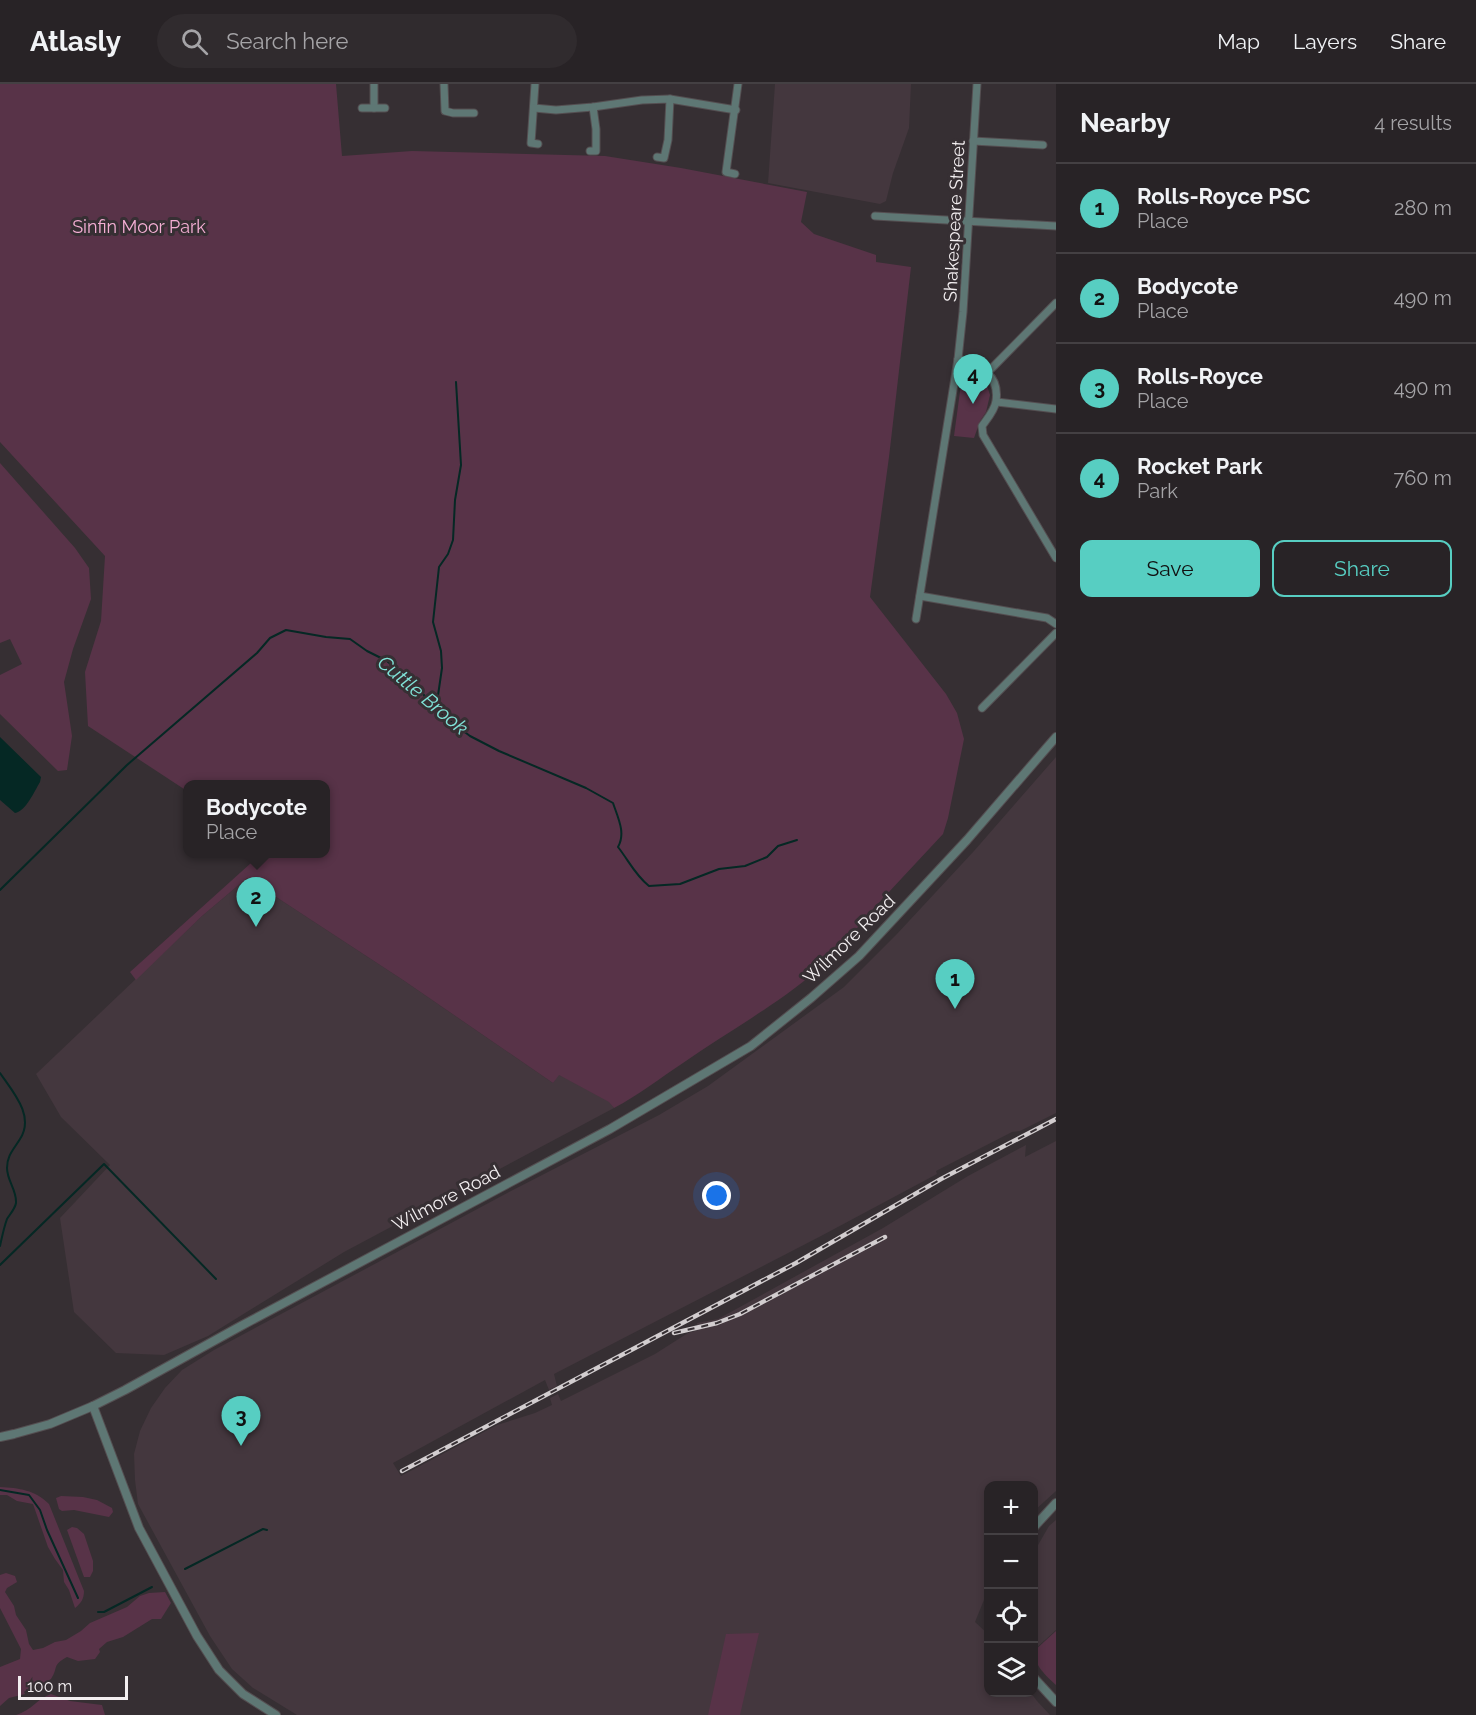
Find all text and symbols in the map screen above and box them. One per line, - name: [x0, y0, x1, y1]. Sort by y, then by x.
- search box: [157, 14, 577, 68]
- text: Atlasly: [30, 25, 121, 58]
- icon: search: [178, 25, 211, 58]
- text: Search here: [226, 28, 348, 54]
- text: Map: [1217, 29, 1260, 54]
- text: Layers: [1293, 29, 1357, 54]
- text: Share: [1390, 29, 1446, 54]
- text: Nearby: [1080, 108, 1170, 138]
- text: 4 results: [1374, 111, 1452, 135]
- street label: Shakespeare Street: [939, 139, 969, 303]
- text: Rolls-Royce PSC: [1137, 183, 1310, 209]
- text: 1: [1095, 196, 1104, 220]
- text: 280 m: [1394, 196, 1452, 220]
- text: Place: [1137, 209, 1188, 233]
- park label: Sinfin Moor Park: [72, 216, 206, 237]
- text: Bodycote: [1137, 273, 1238, 299]
- text: 2: [1094, 286, 1105, 310]
- text: 490 m: [1394, 286, 1452, 310]
- text: Place: [1137, 299, 1188, 323]
- pin: 4: [954, 354, 992, 404]
- text: Rolls-Royce: [1137, 363, 1263, 389]
- text: 3: [1094, 376, 1105, 400]
- text: 490 m: [1394, 376, 1452, 400]
- text: Place: [1137, 389, 1188, 413]
- text: Rocket Park: [1137, 453, 1262, 479]
- text: 4: [1094, 466, 1105, 490]
- text: 760 m: [1394, 466, 1452, 490]
- text: Park: [1137, 479, 1178, 503]
- button: Save: [1080, 540, 1260, 597]
- button: Share: [1272, 540, 1452, 597]
- water label: Cuttle Brook: [373, 650, 474, 740]
- popup: [183, 780, 330, 858]
- text: Bodycote: [206, 794, 307, 820]
- text: Place: [206, 820, 257, 844]
- pin: 2: [236, 878, 276, 927]
- street label: Wilmore Road: [799, 890, 899, 988]
- pin: 1: [936, 960, 974, 1009]
- street label: Wilmore Road: [388, 1161, 504, 1235]
- your location: [702, 1181, 731, 1210]
- pin: 3: [222, 1396, 260, 1446]
- map controls: [984, 1481, 1038, 1697]
- button: +: [984, 1481, 1038, 1535]
- button: −: [984, 1535, 1038, 1589]
- button: locate: [984, 1589, 1038, 1643]
- button: layers: [984, 1643, 1038, 1697]
- scale bar: [18, 1673, 128, 1700]
- text: 100 m: [27, 1677, 72, 1696]

